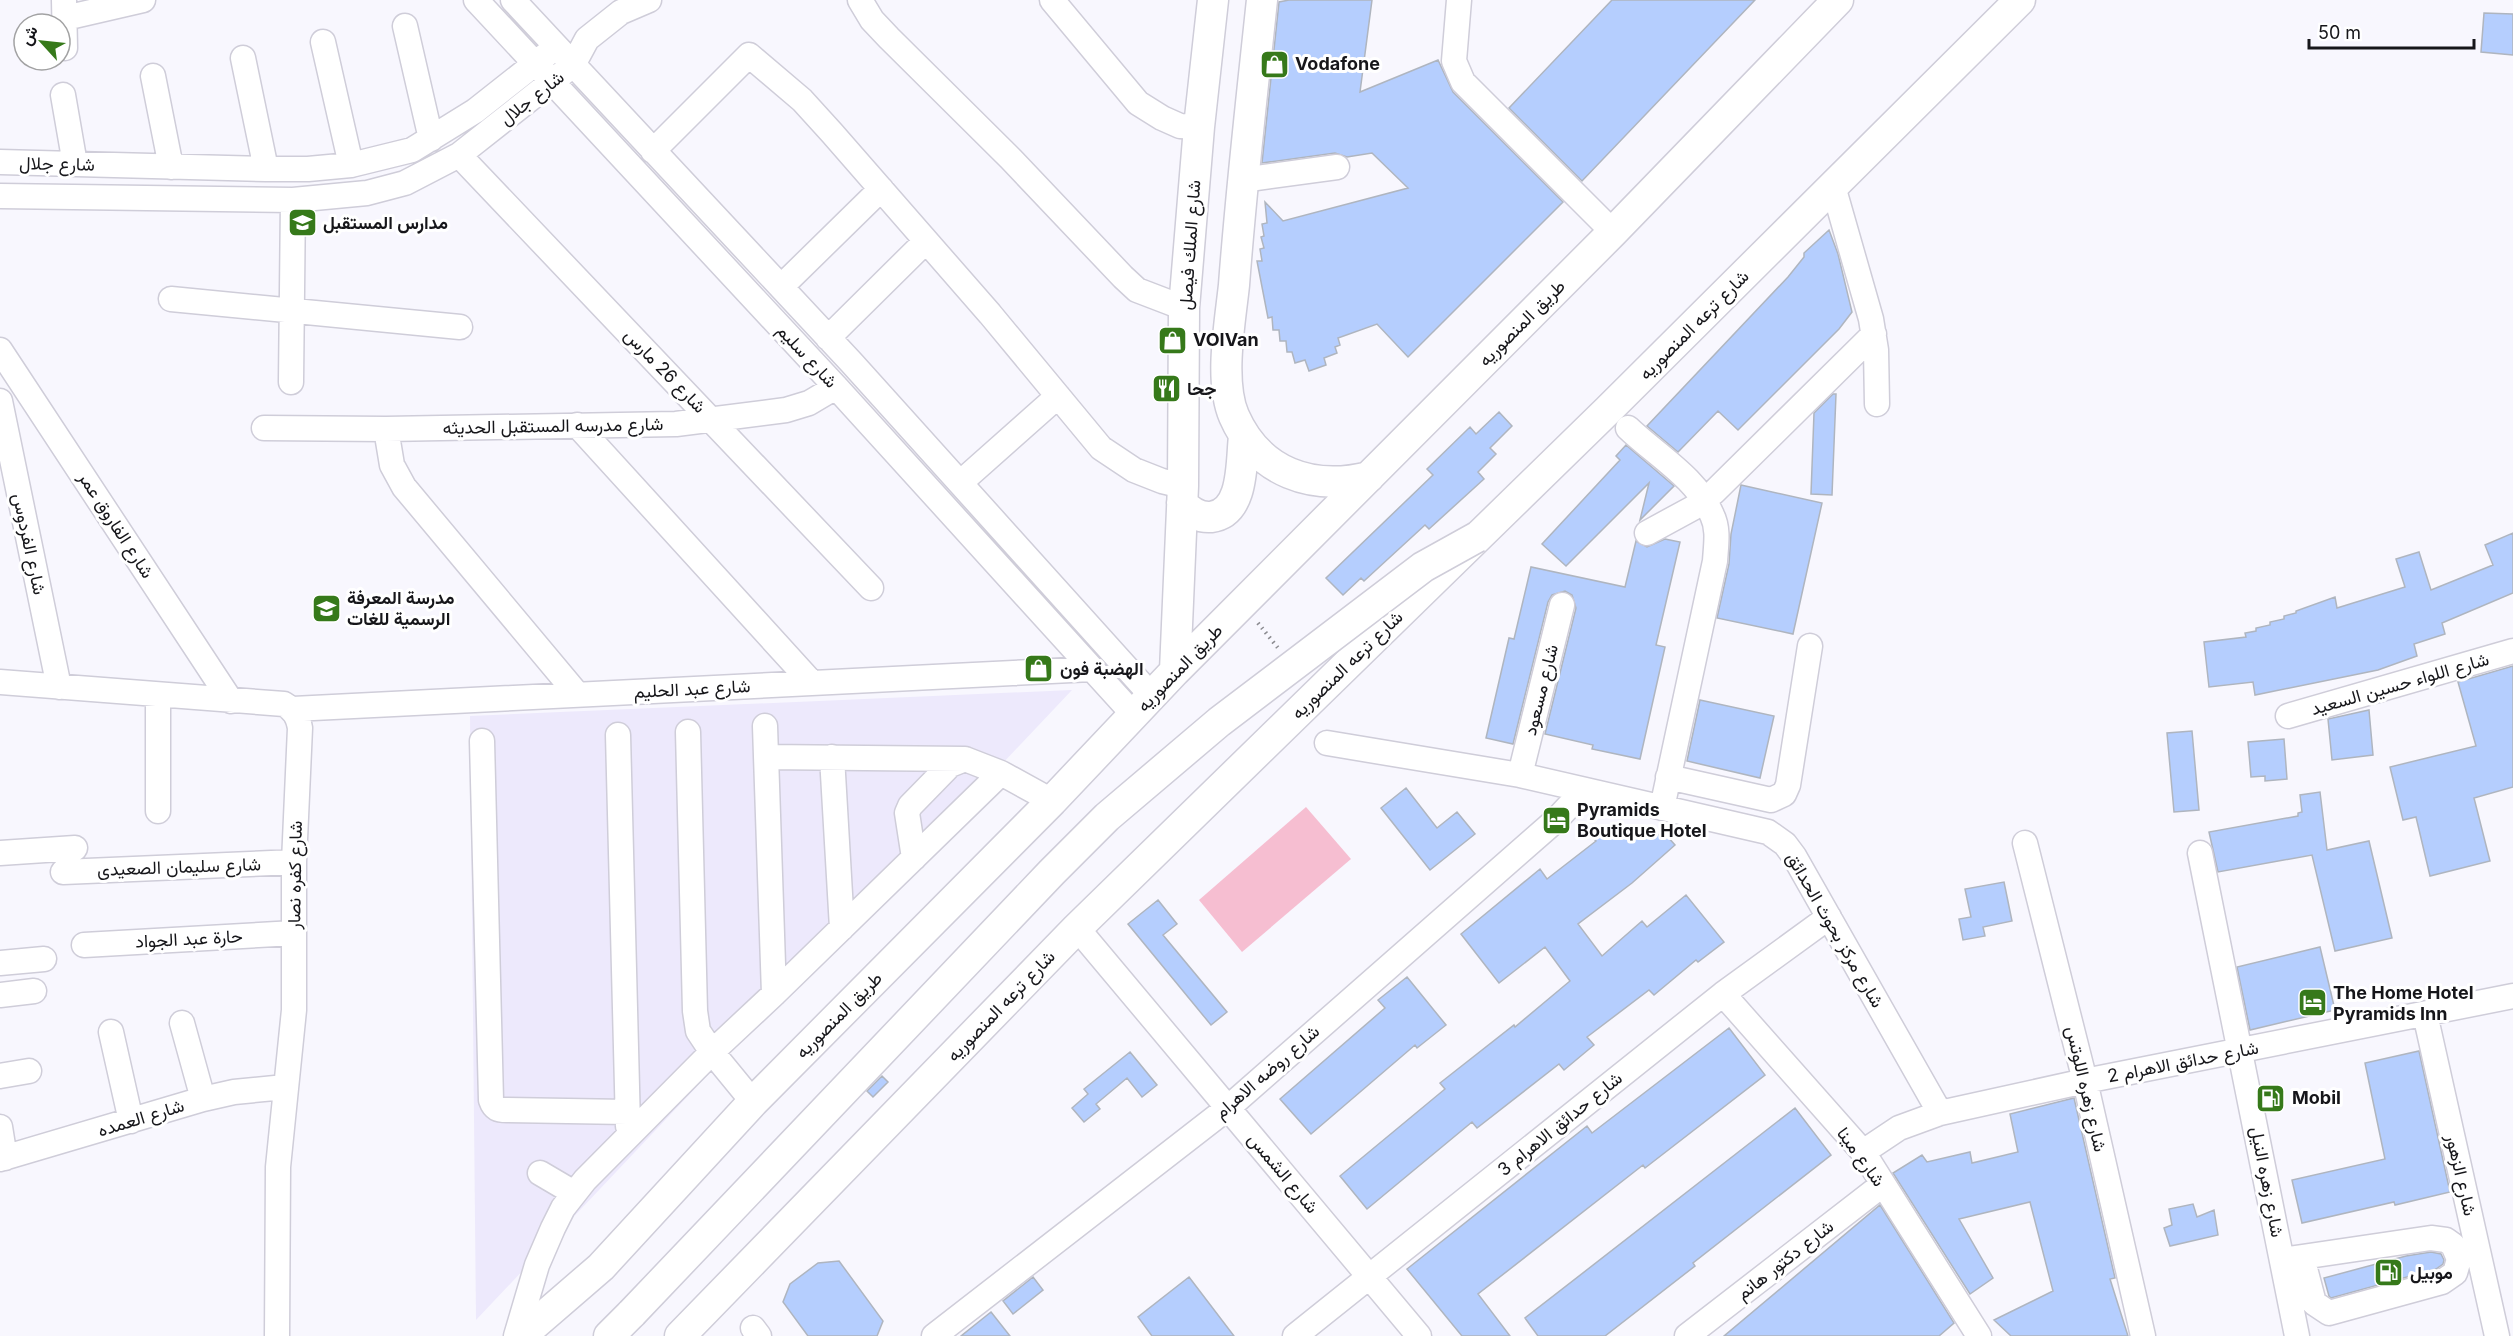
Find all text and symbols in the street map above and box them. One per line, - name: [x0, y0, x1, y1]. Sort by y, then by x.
- north arrow: [12, 12, 72, 72]
- scale bar: [2309, 12, 2474, 50]
- text: ش: [15, 22, 42, 48]
- text: 50 m: [2318, 22, 2361, 43]
- shop icon: Vodafone: [1258, 48, 1290, 80]
- place label: Vodafone: [1295, 53, 1380, 74]
- street label: شارع جلال: [495, 66, 569, 131]
- street label: شارع جلال: [19, 152, 95, 177]
- street label: شارع الملك فيصل: [1174, 179, 1207, 311]
- school or university icon: مدارس المستقبل: [286, 207, 318, 239]
- place label: مدارس المستقبل: [323, 212, 448, 234]
- street label: شارع ترعه المنصوريه: [1634, 265, 1754, 385]
- street label: طريق المنصوريه: [1474, 275, 1570, 371]
- street label: شارع سليم: [771, 320, 842, 393]
- street label: شارع 26 مارس: [619, 324, 711, 418]
- shop icon: VOIVan: [1156, 324, 1188, 356]
- place label: VOIVan: [1193, 329, 1259, 350]
- restaurant icon: جحا: [1150, 373, 1182, 405]
- place label: جحا: [1187, 378, 1216, 400]
- street label: شارع مدرسه المستقبل الحديثه: [442, 413, 664, 440]
- street label: شارع الفاروق عمر: [72, 467, 159, 583]
- street label: شارع الفردوس: [7, 491, 50, 597]
- place label: مدرسة المعرفة الرسمية للغات: [347, 587, 455, 630]
- school or university icon: مدرسة المعرفة الرسمية للغات: [310, 592, 342, 624]
- street label: شارع ترعه المنصوريه: [1287, 606, 1408, 724]
- street label: طريق المنصوريه: [1133, 620, 1227, 716]
- street label: شارع مسعود: [1519, 642, 1564, 738]
- street label: شارع اللواء حسين السعيد: [2308, 648, 2492, 721]
- shop icon: الهضبة فون: [1023, 653, 1055, 685]
- place label: الهضبة فون: [1060, 658, 1144, 680]
- street label: شارع عبد الحليم: [633, 675, 751, 704]
- place label: Pyramids Boutique Hotel: [1577, 799, 1707, 841]
- hotel icon: Pyramids Boutique Hotel: [1540, 804, 1572, 836]
- street label: شارع كفره نصار: [283, 820, 308, 931]
- street label: شارع مركز بحوث الحدائق: [1781, 848, 1888, 1012]
- street label: شارع سليمان الصعيدى: [97, 853, 261, 882]
- street label: حارة عبد الجواد: [135, 925, 243, 953]
- street label: شارع ترعه المنصوريه: [942, 946, 1060, 1067]
- street label: طريق المنصوريه: [791, 967, 887, 1063]
- place label: The Home Hotel Pyramids Inn: [2333, 982, 2474, 1024]
- hotel icon: The Home Hotel Pyramids Inn: [2296, 987, 2328, 1019]
- street label: شارع روضه الاهرام: [1210, 1020, 1325, 1124]
- street label: شارع زهره اللوتس: [2060, 1024, 2111, 1154]
- street label: شارع حدائق الاهرام 2: [2106, 1037, 2261, 1088]
- street label: شارع حدائق الاهرام 3: [1493, 1067, 1627, 1182]
- fuel station icon: Mobil: [2255, 1082, 2287, 1114]
- place label: Mobil: [2292, 1087, 2341, 1108]
- street label: شارع العمده: [95, 1094, 187, 1143]
- street label: شارع مينا: [1831, 1123, 1890, 1192]
- street label: شارع زهره النيل: [2245, 1125, 2288, 1239]
- street label: شارع الشمس: [1242, 1128, 1323, 1218]
- street label: شارع الزهور: [2440, 1131, 2481, 1218]
- street label: شارع دكتور هانم: [1732, 1215, 1839, 1306]
- fuel station icon: موبيل: [2373, 1257, 2405, 1289]
- place label: موبيل: [2410, 1262, 2453, 1284]

